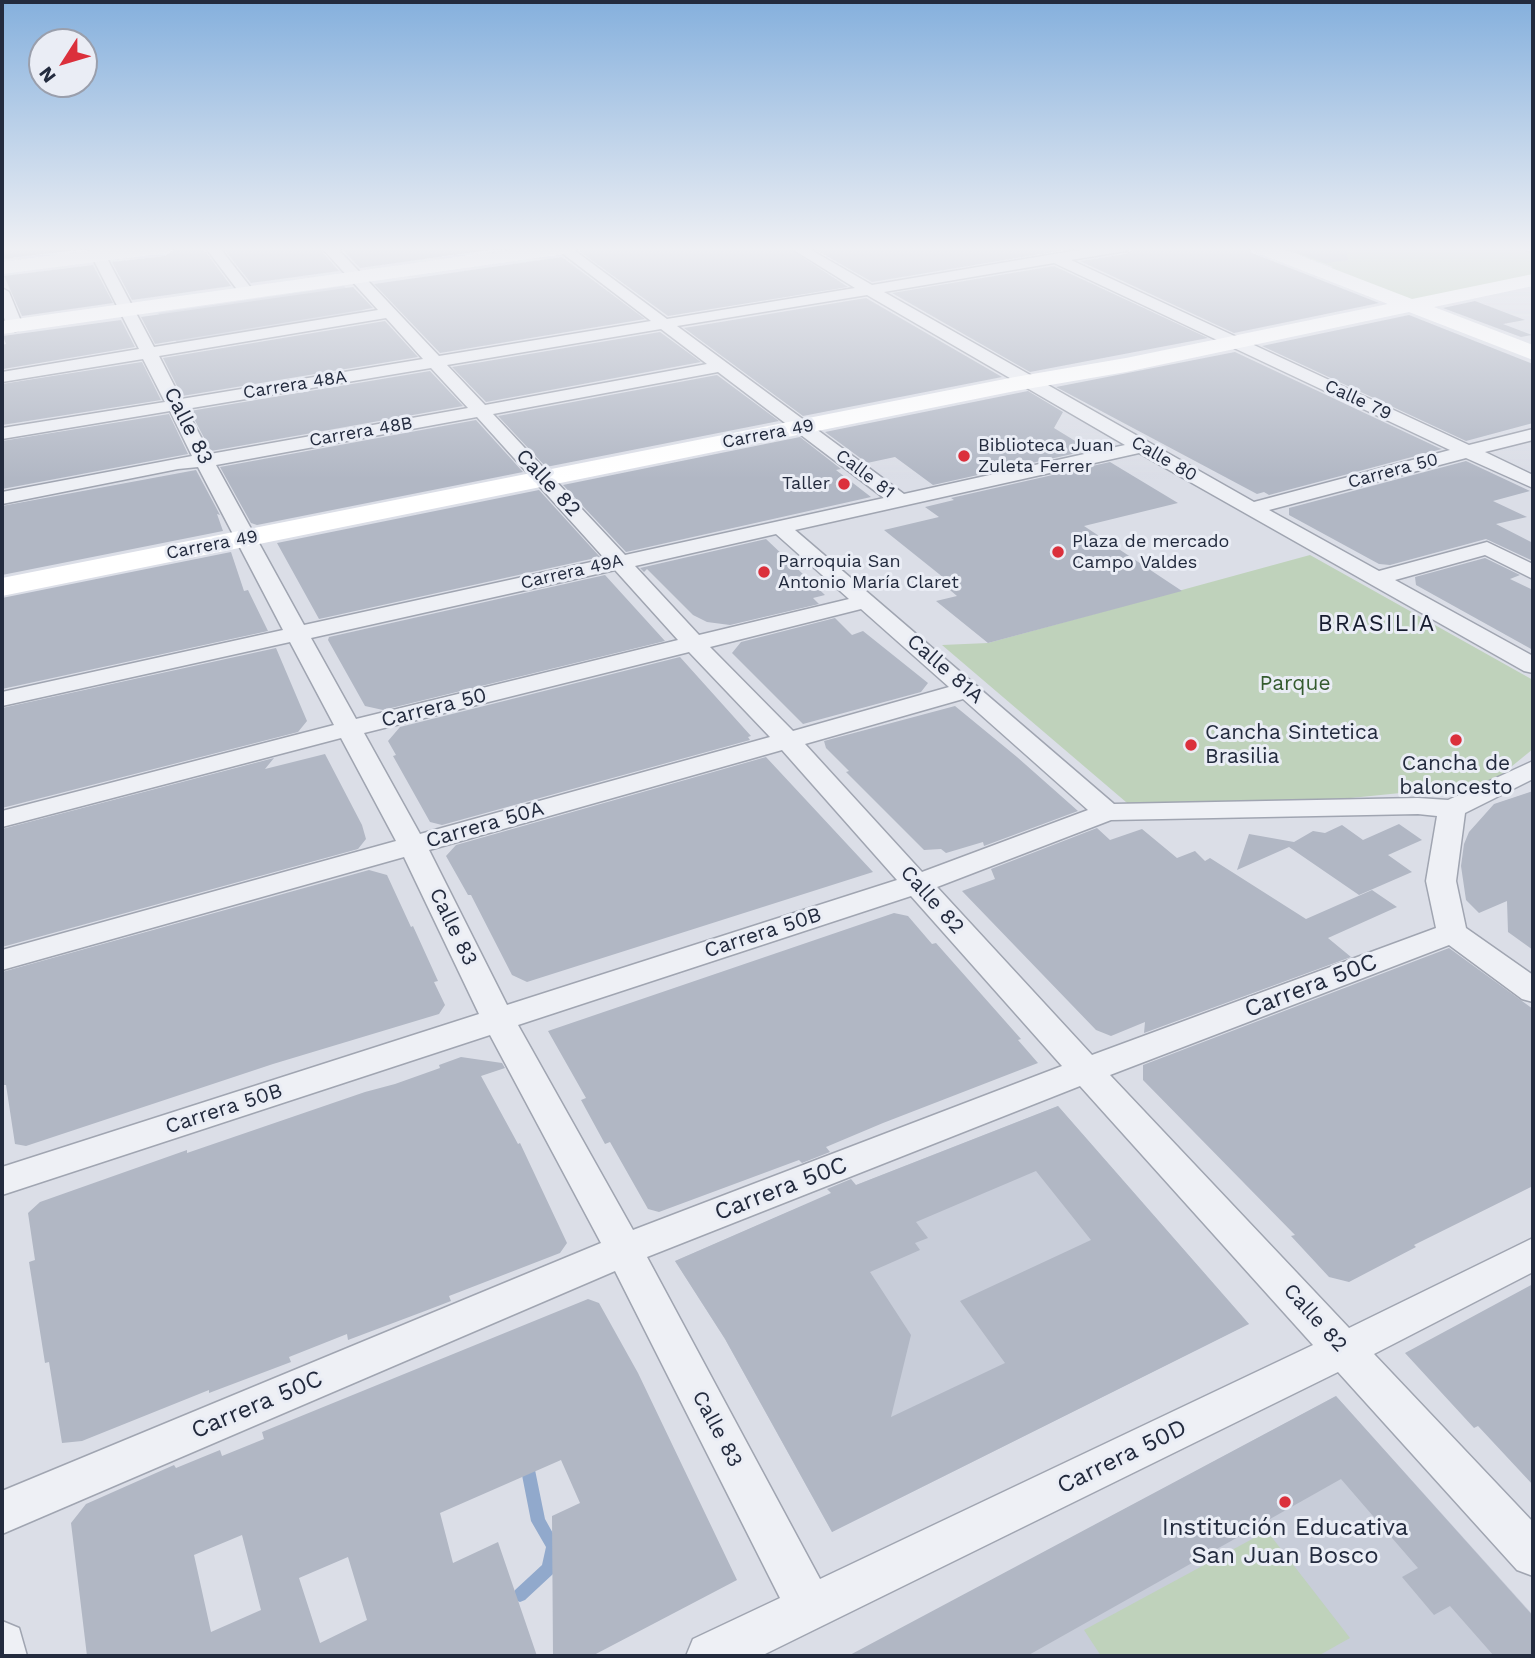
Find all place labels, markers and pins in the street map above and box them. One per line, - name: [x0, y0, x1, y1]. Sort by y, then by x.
- place label: Biblioteca Juan Zuleta Ferrer: [978, 435, 1114, 478]
- marker: Biblioteca Juan Zuleta Ferrer: [956, 448, 972, 464]
- place label: Taller: [782, 473, 830, 495]
- marker: Taller: [836, 476, 852, 492]
- place label: Plaza de mercado Campo Valdes: [1072, 531, 1229, 574]
- marker: Plaza de mercado Campo Valdes: [1050, 544, 1066, 560]
- place label: Parroquia San Antonio María Claret: [778, 551, 959, 594]
- marker: Parroquia San Antonio María Claret: [756, 564, 772, 580]
- place label: Cancha Sintetica Brasilia: [1205, 720, 1379, 770]
- marker: Cancha de baloncesto: [1448, 732, 1464, 748]
- marker: Cancha Sintetica Brasilia: [1183, 737, 1199, 753]
- place label: Cancha de baloncesto: [1399, 751, 1513, 801]
- marker: Institución Educativa San Juan Bosco: [1277, 1494, 1293, 1510]
- place label: Institución Educativa San Juan Bosco: [1162, 1514, 1408, 1570]

